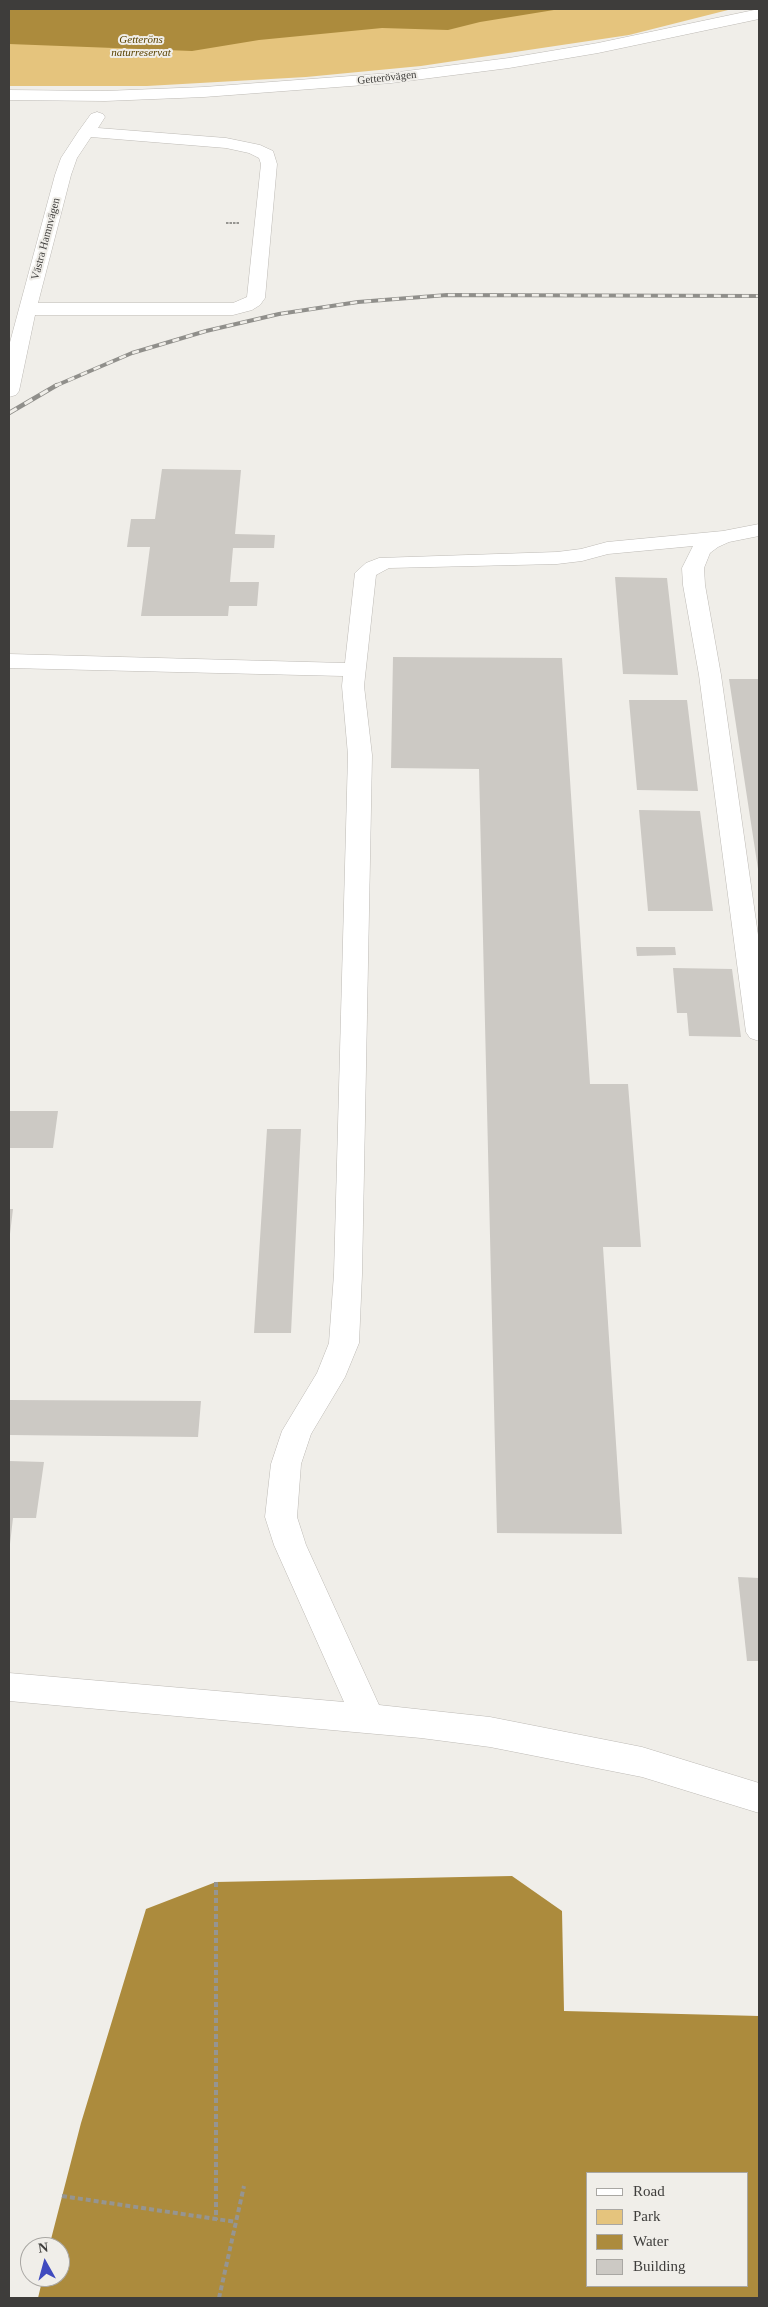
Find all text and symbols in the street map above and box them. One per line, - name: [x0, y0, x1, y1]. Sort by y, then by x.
- park label: Getteröns naturreservat: [111, 33, 171, 59]
- street label: Getterövägen: [357, 68, 417, 88]
- street label: Västra Hamnvägen: [29, 196, 63, 282]
- legend: [586, 2172, 748, 2287]
- text: Road: [633, 2183, 665, 2199]
- text: Park: [633, 2208, 661, 2224]
- text: Water: [633, 2233, 668, 2249]
- north arrow: [20, 2237, 70, 2287]
- text: N: [37, 2240, 49, 2256]
- text: Building: [633, 2258, 686, 2274]

